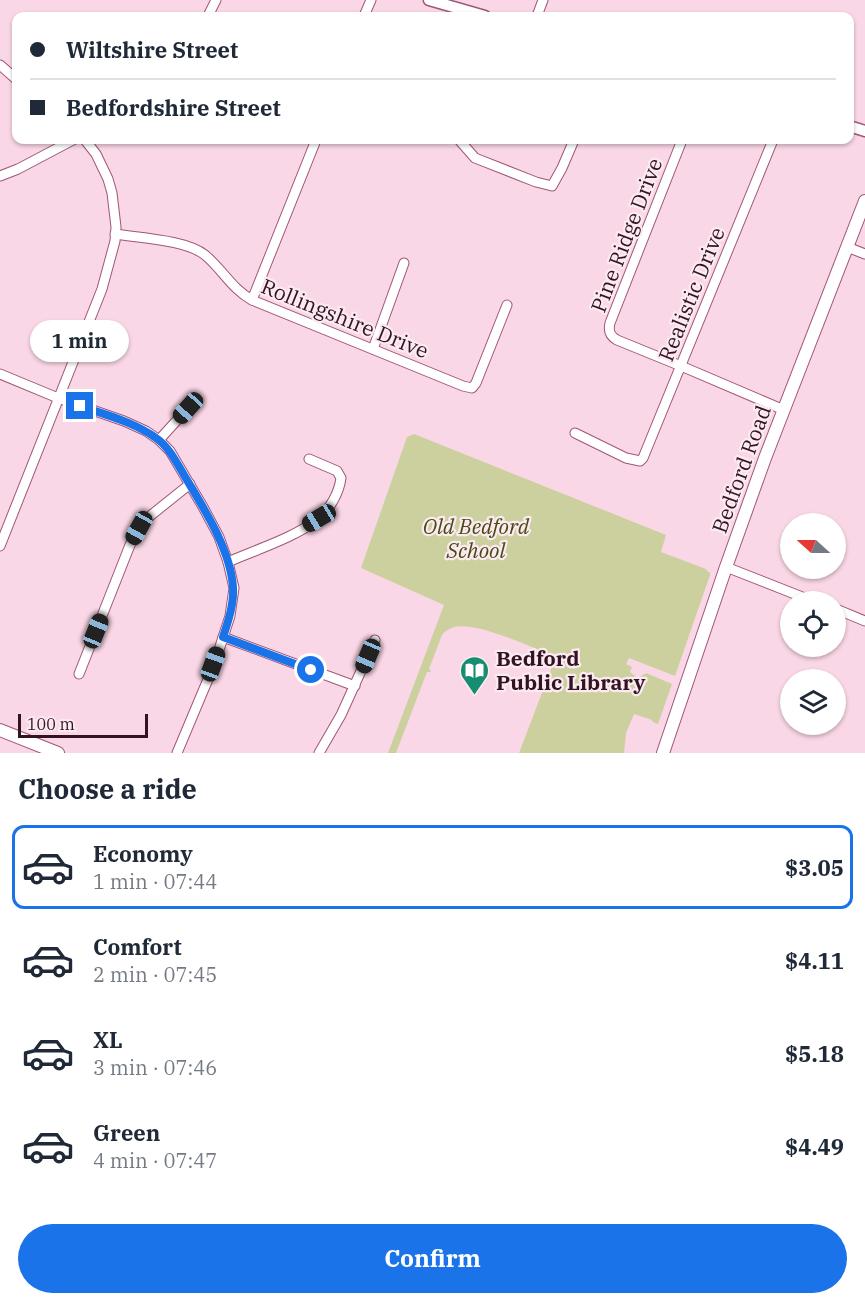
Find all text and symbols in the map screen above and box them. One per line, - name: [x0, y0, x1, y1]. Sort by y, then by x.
- text: Wiltshire Street: [66, 35, 238, 64]
- text: Bedfordshire Street: [66, 93, 281, 122]
- street label: Pine Ridge Drive: [584, 154, 668, 316]
- street label: Realistic Drive: [651, 223, 731, 365]
- street label: Rollingshire Drive: [257, 272, 433, 364]
- callout: 1 min: [31, 319, 130, 361]
- text: 1 min: [52, 327, 108, 354]
- car: [169, 389, 207, 427]
- route end: [66, 392, 93, 419]
- street label: Bedford Road: [705, 401, 777, 537]
- car: [299, 501, 339, 535]
- car: [122, 508, 156, 548]
- park label: Old Bedford School: [423, 512, 530, 564]
- north arrow: [780, 513, 846, 579]
- map controls: [780, 513, 846, 735]
- button: locate: [780, 591, 846, 657]
- car: [81, 611, 111, 651]
- car: [353, 636, 383, 676]
- car: [198, 644, 228, 684]
- place label: Bedford Public Library: [496, 644, 646, 696]
- library icon: Bedford Public Library: [459, 654, 491, 696]
- route start: [297, 656, 324, 683]
- button: layers: [780, 669, 846, 735]
- scale bar: [18, 711, 148, 738]
- text: 100 m: [27, 714, 75, 734]
- text: Choose a ride: [18, 771, 197, 806]
- text: Economy: [93, 839, 193, 868]
- icon: car: [21, 840, 75, 894]
- text: $3.05: [785, 853, 844, 882]
- text: 1 min · 07:44: [93, 868, 217, 895]
- text: Comfort: [93, 932, 182, 961]
- icon: car: [21, 933, 75, 987]
- text: $4.11: [785, 946, 844, 975]
- text: 2 min · 07:45: [93, 961, 217, 988]
- text: XL: [93, 1025, 123, 1054]
- icon: car: [21, 1026, 75, 1080]
- text: $5.18: [785, 1039, 844, 1068]
- text: 3 min · 07:46: [93, 1054, 217, 1081]
- text: Green: [93, 1118, 160, 1147]
- icon: car: [21, 1119, 75, 1173]
- text: $4.49: [785, 1132, 844, 1161]
- text: 4 min · 07:47: [93, 1147, 217, 1174]
- button: Confirm: [18, 1224, 847, 1293]

